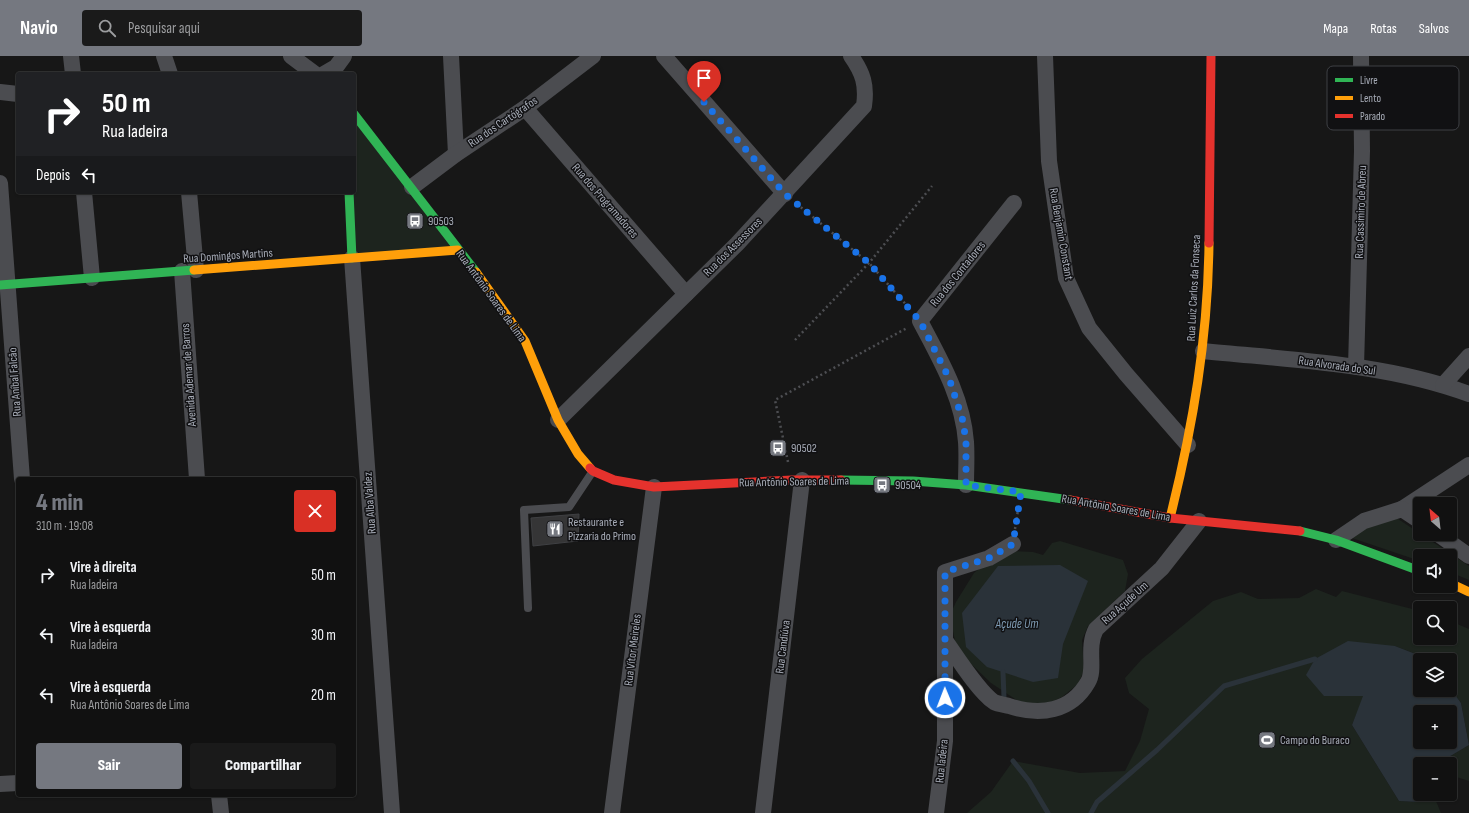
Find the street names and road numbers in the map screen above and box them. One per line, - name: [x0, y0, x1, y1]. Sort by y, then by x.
- street label: Rua dos Cartógrafos: [465, 93, 541, 151]
- street label: Rua dos Programadores: [569, 161, 641, 241]
- street label: Rua Cassimiro de Abreu: [1352, 165, 1370, 259]
- street label: Rua Benjamin Constant: [1046, 187, 1077, 282]
- street label: Rua dos Assessores: [700, 214, 766, 280]
- street label: Rua Luiz Carlos da Fonseca: [1184, 234, 1204, 342]
- street label: Rua dos Contadores: [927, 238, 989, 310]
- street label: Rua Domingos Martins: [183, 245, 273, 267]
- street label: Rua Antônio Soares de Lima: [453, 247, 530, 345]
- street label: Avenida Ademar de Barros: [178, 323, 200, 428]
- street label: Rua Aníbal Falcão: [5, 347, 25, 417]
- street label: Rua Alvorada do Sul: [1297, 353, 1377, 379]
- street label: Rua Alba Valdez: [360, 471, 380, 535]
- street label: Rua Antônio Soares de Lima: [739, 474, 850, 490]
- street label: Rua Antônio Soares de Lima: [1060, 491, 1172, 525]
- street label: Rua Açude Um: [1099, 578, 1152, 628]
- street label: Rua Vítor Meireles: [621, 613, 645, 687]
- street label: Rua Candiúva: [772, 619, 794, 675]
- street label: Rua ladeira: [932, 738, 952, 784]

